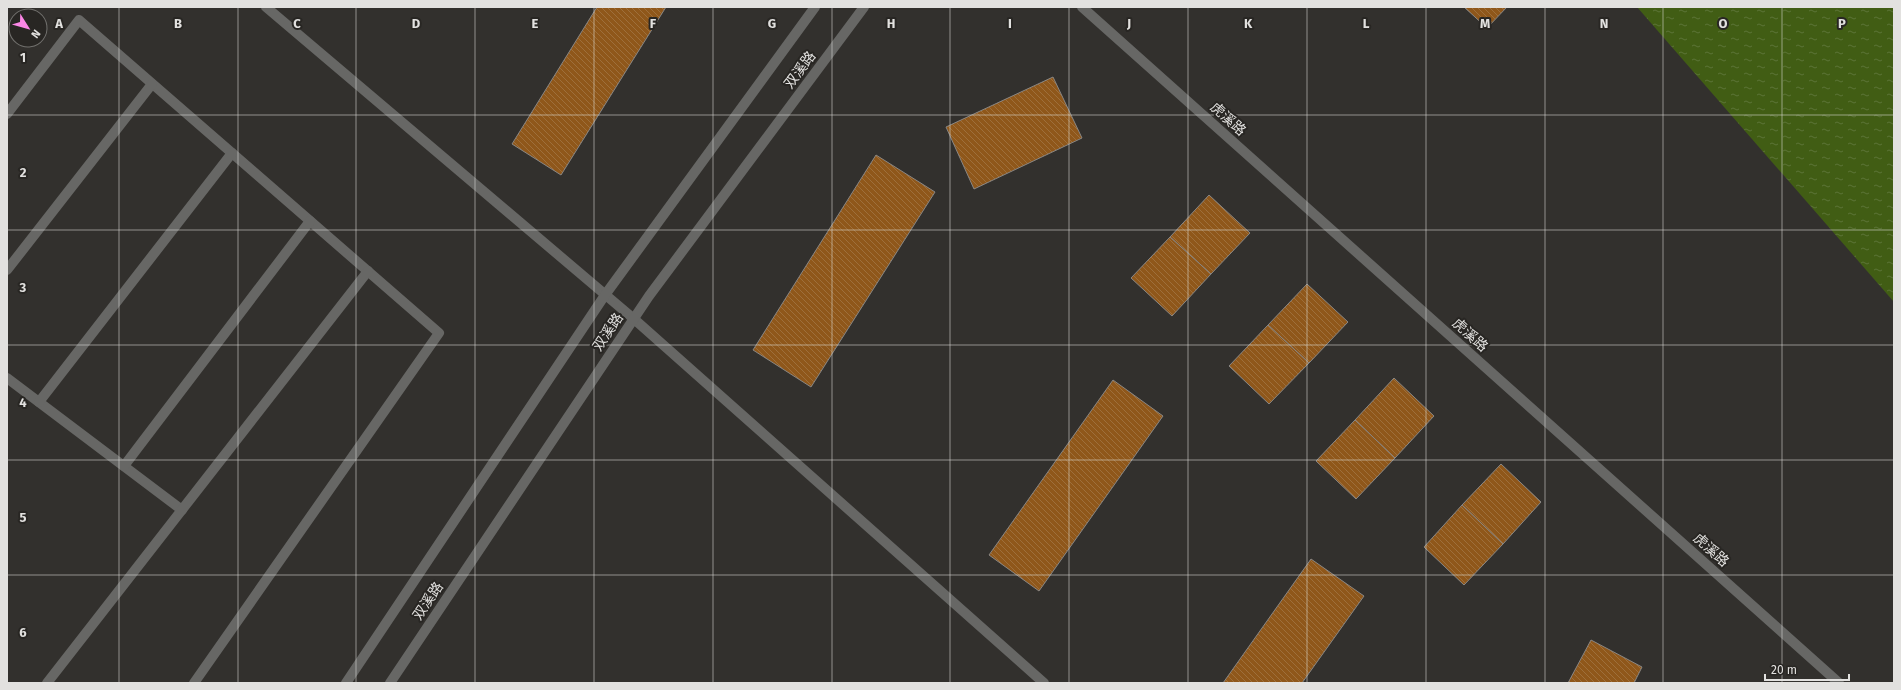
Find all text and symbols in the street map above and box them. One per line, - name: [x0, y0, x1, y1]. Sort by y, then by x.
- north arrow: [8, 8, 48, 48]
- text: A: [54, 16, 63, 31]
- text: B: [174, 16, 182, 31]
- text: C: [293, 16, 301, 31]
- text: D: [412, 16, 421, 31]
- text: E: [532, 16, 539, 31]
- text: F: [650, 16, 657, 31]
- text: G: [768, 16, 776, 31]
- text: H: [887, 16, 895, 31]
- text: I: [1008, 16, 1012, 31]
- text: J: [1126, 16, 1131, 31]
- text: K: [1244, 16, 1253, 31]
- text: L: [1363, 16, 1370, 31]
- text: M: [1480, 16, 1490, 31]
- text: N: [1600, 16, 1608, 31]
- text: O: [1719, 16, 1728, 31]
- text: P: [1838, 16, 1846, 31]
- text: N: [28, 27, 43, 41]
- street label: 双溪路: [781, 48, 819, 92]
- text: 1: [20, 50, 26, 65]
- street label: 虎溪路: [1207, 99, 1249, 139]
- text: 2: [20, 165, 27, 180]
- text: 3: [19, 280, 27, 295]
- street label: 双溪路: [589, 310, 627, 354]
- street label: 虎溪路: [1449, 315, 1491, 355]
- text: 4: [19, 395, 27, 410]
- text: 5: [20, 510, 27, 525]
- street label: 虎溪路: [1690, 530, 1732, 570]
- street label: 双溪路: [409, 579, 447, 623]
- text: 6: [19, 625, 27, 640]
- scale bar: [1765, 656, 1849, 682]
- text: 20 m: [1771, 663, 1797, 677]

